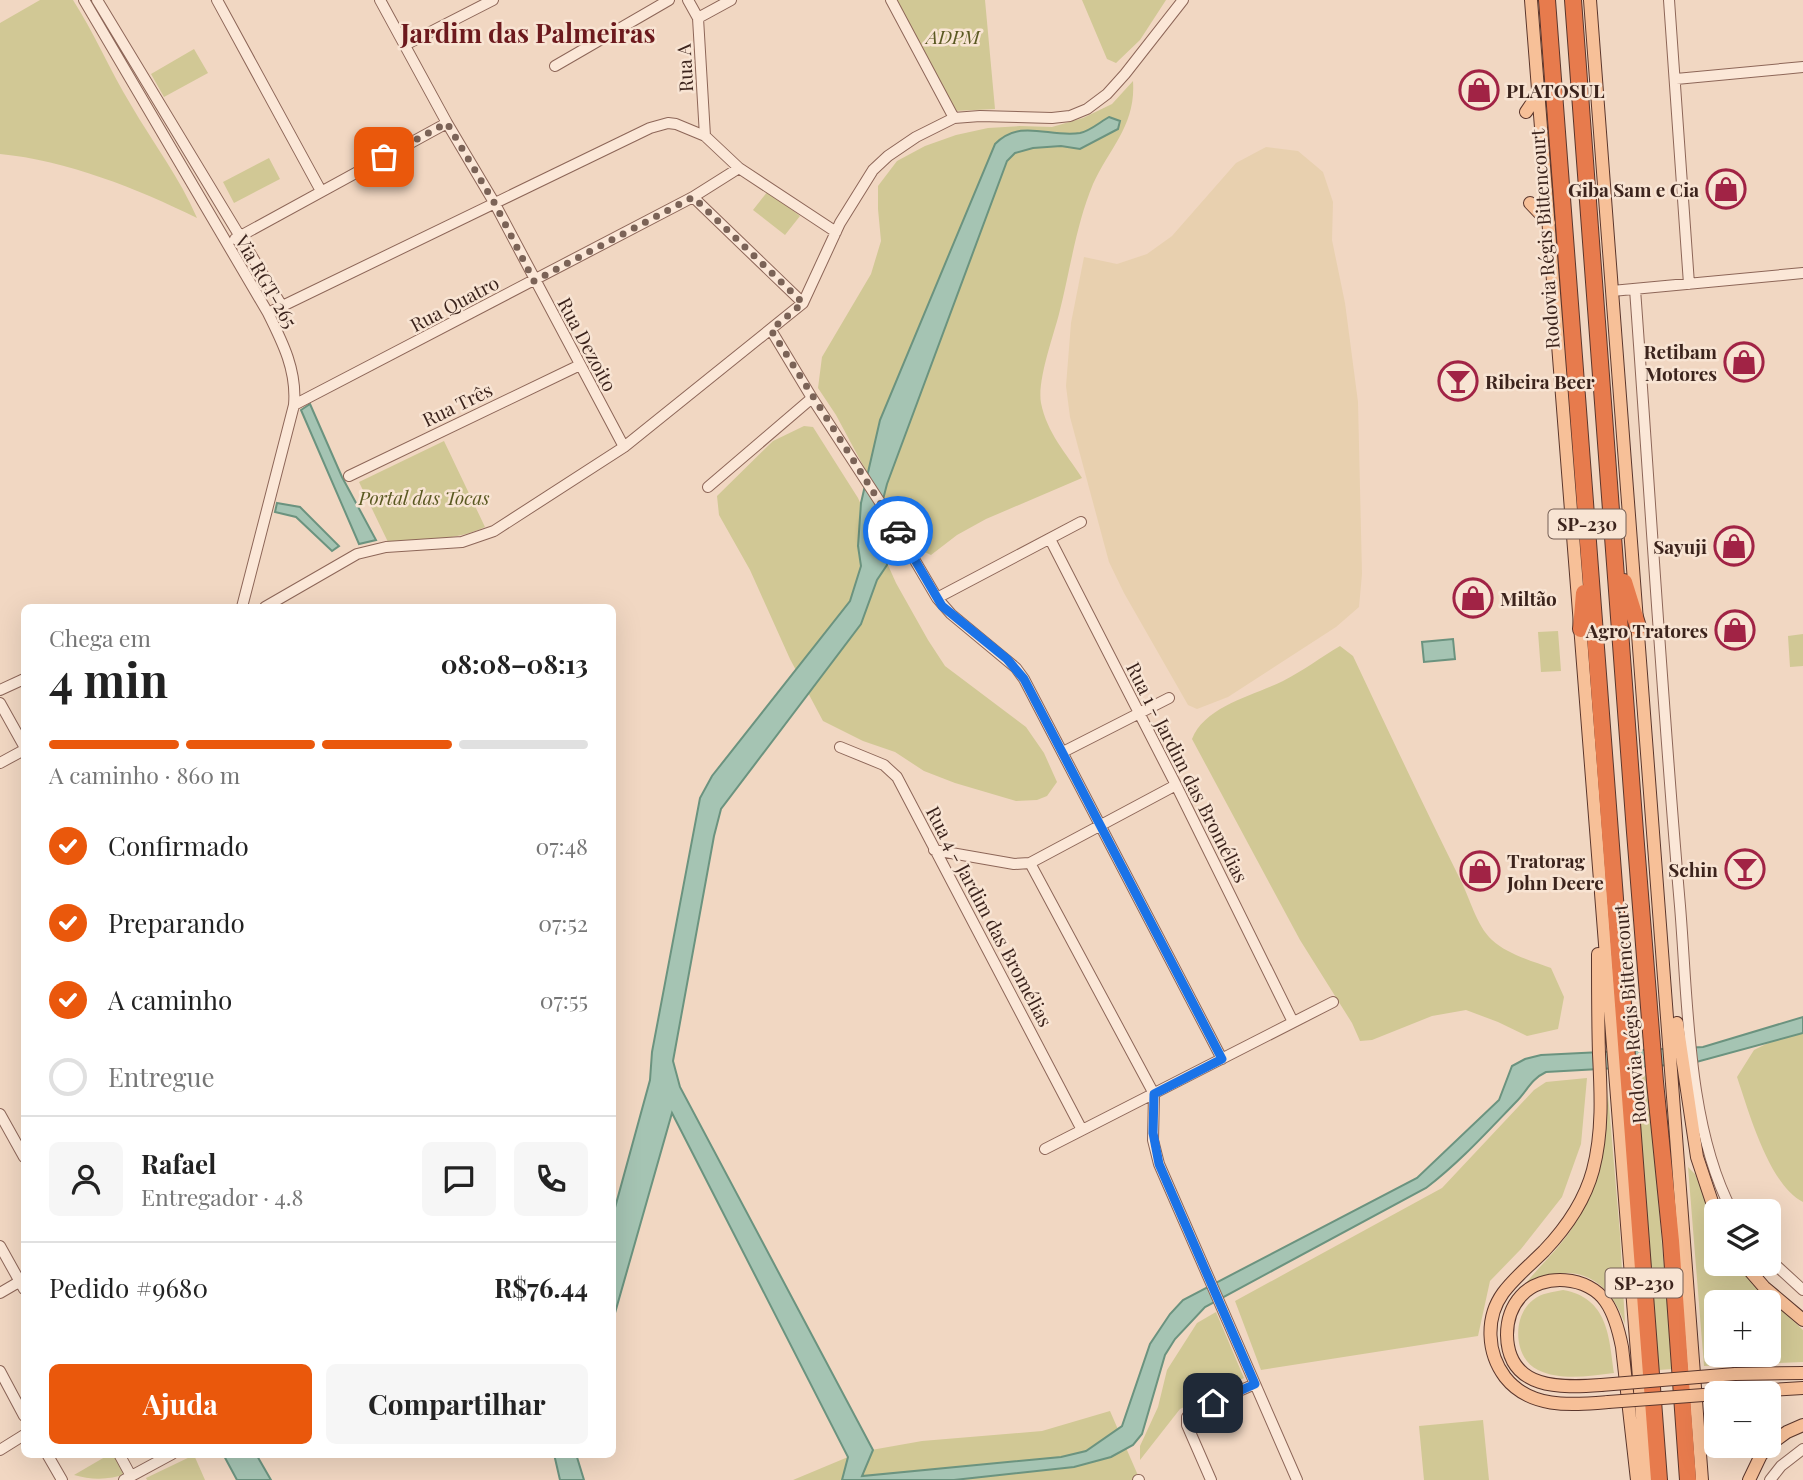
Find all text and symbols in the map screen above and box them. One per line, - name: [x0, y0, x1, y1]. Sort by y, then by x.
- district label: Jardim das Palmeiras: [400, 15, 655, 50]
- park label: ADPM: [924, 23, 981, 49]
- street label: Rua A: [670, 42, 698, 93]
- shop icon: PLATOSUL: [1458, 69, 1500, 111]
- place label: PLATOSUL: [1506, 77, 1605, 103]
- pin: [354, 127, 414, 187]
- street label: Rodovia Régis Bittencourt: [1523, 128, 1565, 350]
- icon: bag: [365, 138, 403, 176]
- shop icon: Giba Sam e Cia: [1705, 168, 1747, 210]
- place label: Giba Sam e Cia: [1568, 176, 1699, 202]
- street label: Via RGT-265: [229, 229, 304, 332]
- street label: Rua Quatro: [405, 269, 503, 337]
- street label: Rua Dezoito: [552, 292, 624, 396]
- place label: Retibam Motores: [1643, 338, 1717, 386]
- shop icon: Retibam Motores: [1723, 341, 1765, 383]
- bar icon: Ribeira Beer: [1437, 360, 1479, 402]
- place label: Ribeira Beer: [1485, 368, 1595, 394]
- street label: Rua Três: [418, 376, 496, 432]
- park label: Portal das Tocas: [357, 484, 490, 510]
- courier: [863, 496, 933, 566]
- road number: SP-230: [1548, 510, 1626, 538]
- icon: car: [879, 512, 917, 550]
- shop icon: Sayuji: [1713, 525, 1755, 567]
- place label: Sayuji: [1653, 533, 1707, 559]
- shop icon: Miltão: [1452, 577, 1494, 619]
- place label: Miltão: [1500, 585, 1557, 611]
- shop icon: Agro Tratores: [1714, 609, 1756, 651]
- place label: Agro Tratores: [1585, 617, 1708, 643]
- text: Chega em: [49, 622, 151, 653]
- text: 08:08–08:13: [441, 646, 588, 681]
- text: 4 min: [49, 648, 168, 710]
- street label: Rua 1 - Jardim das Bromélias: [1121, 657, 1255, 887]
- text: A caminho · 860 m: [49, 759, 240, 790]
- street label: Rua 4 - Jardim das Bromélias: [921, 801, 1059, 1031]
- icon: check: [49, 827, 87, 865]
- text: Confirmado: [108, 828, 249, 863]
- text: 07:48: [535, 830, 588, 861]
- place label: Tratorag John Deere: [1506, 847, 1604, 895]
- bar icon: Schin: [1724, 848, 1766, 890]
- shop icon: Tratorag John Deere: [1459, 850, 1501, 892]
- place label: Schin: [1668, 856, 1718, 882]
- street label: Rodovia Régis Bittencourt: [1606, 903, 1652, 1125]
- icon: check: [49, 904, 87, 942]
- text: Preparando: [108, 905, 245, 940]
- text: 07:52: [538, 907, 588, 938]
- icon: check: [49, 981, 87, 1019]
- text: A caminho: [108, 982, 232, 1017]
- text: 07:55: [540, 984, 588, 1015]
- text: Entregue: [108, 1059, 215, 1094]
- button: person: [49, 1142, 123, 1216]
- button: chat: [422, 1142, 496, 1216]
- button: phone: [514, 1142, 588, 1216]
- text: Rafael: [141, 1146, 216, 1181]
- text: Entregador · 4.8: [141, 1181, 304, 1212]
- map controls: [1704, 1199, 1781, 1458]
- button: layers: [1704, 1199, 1781, 1276]
- road number: SP-230: [1606, 1268, 1682, 1298]
- text: Pedido #9680: [49, 1270, 208, 1305]
- text: R$76.44: [494, 1270, 588, 1305]
- button: +: [1704, 1290, 1781, 1367]
- button: Ajuda: [49, 1364, 312, 1444]
- button: Compartilhar: [326, 1364, 588, 1444]
- pin: [1183, 1373, 1243, 1433]
- button: −: [1704, 1381, 1781, 1458]
- icon: home: [1194, 1384, 1232, 1422]

